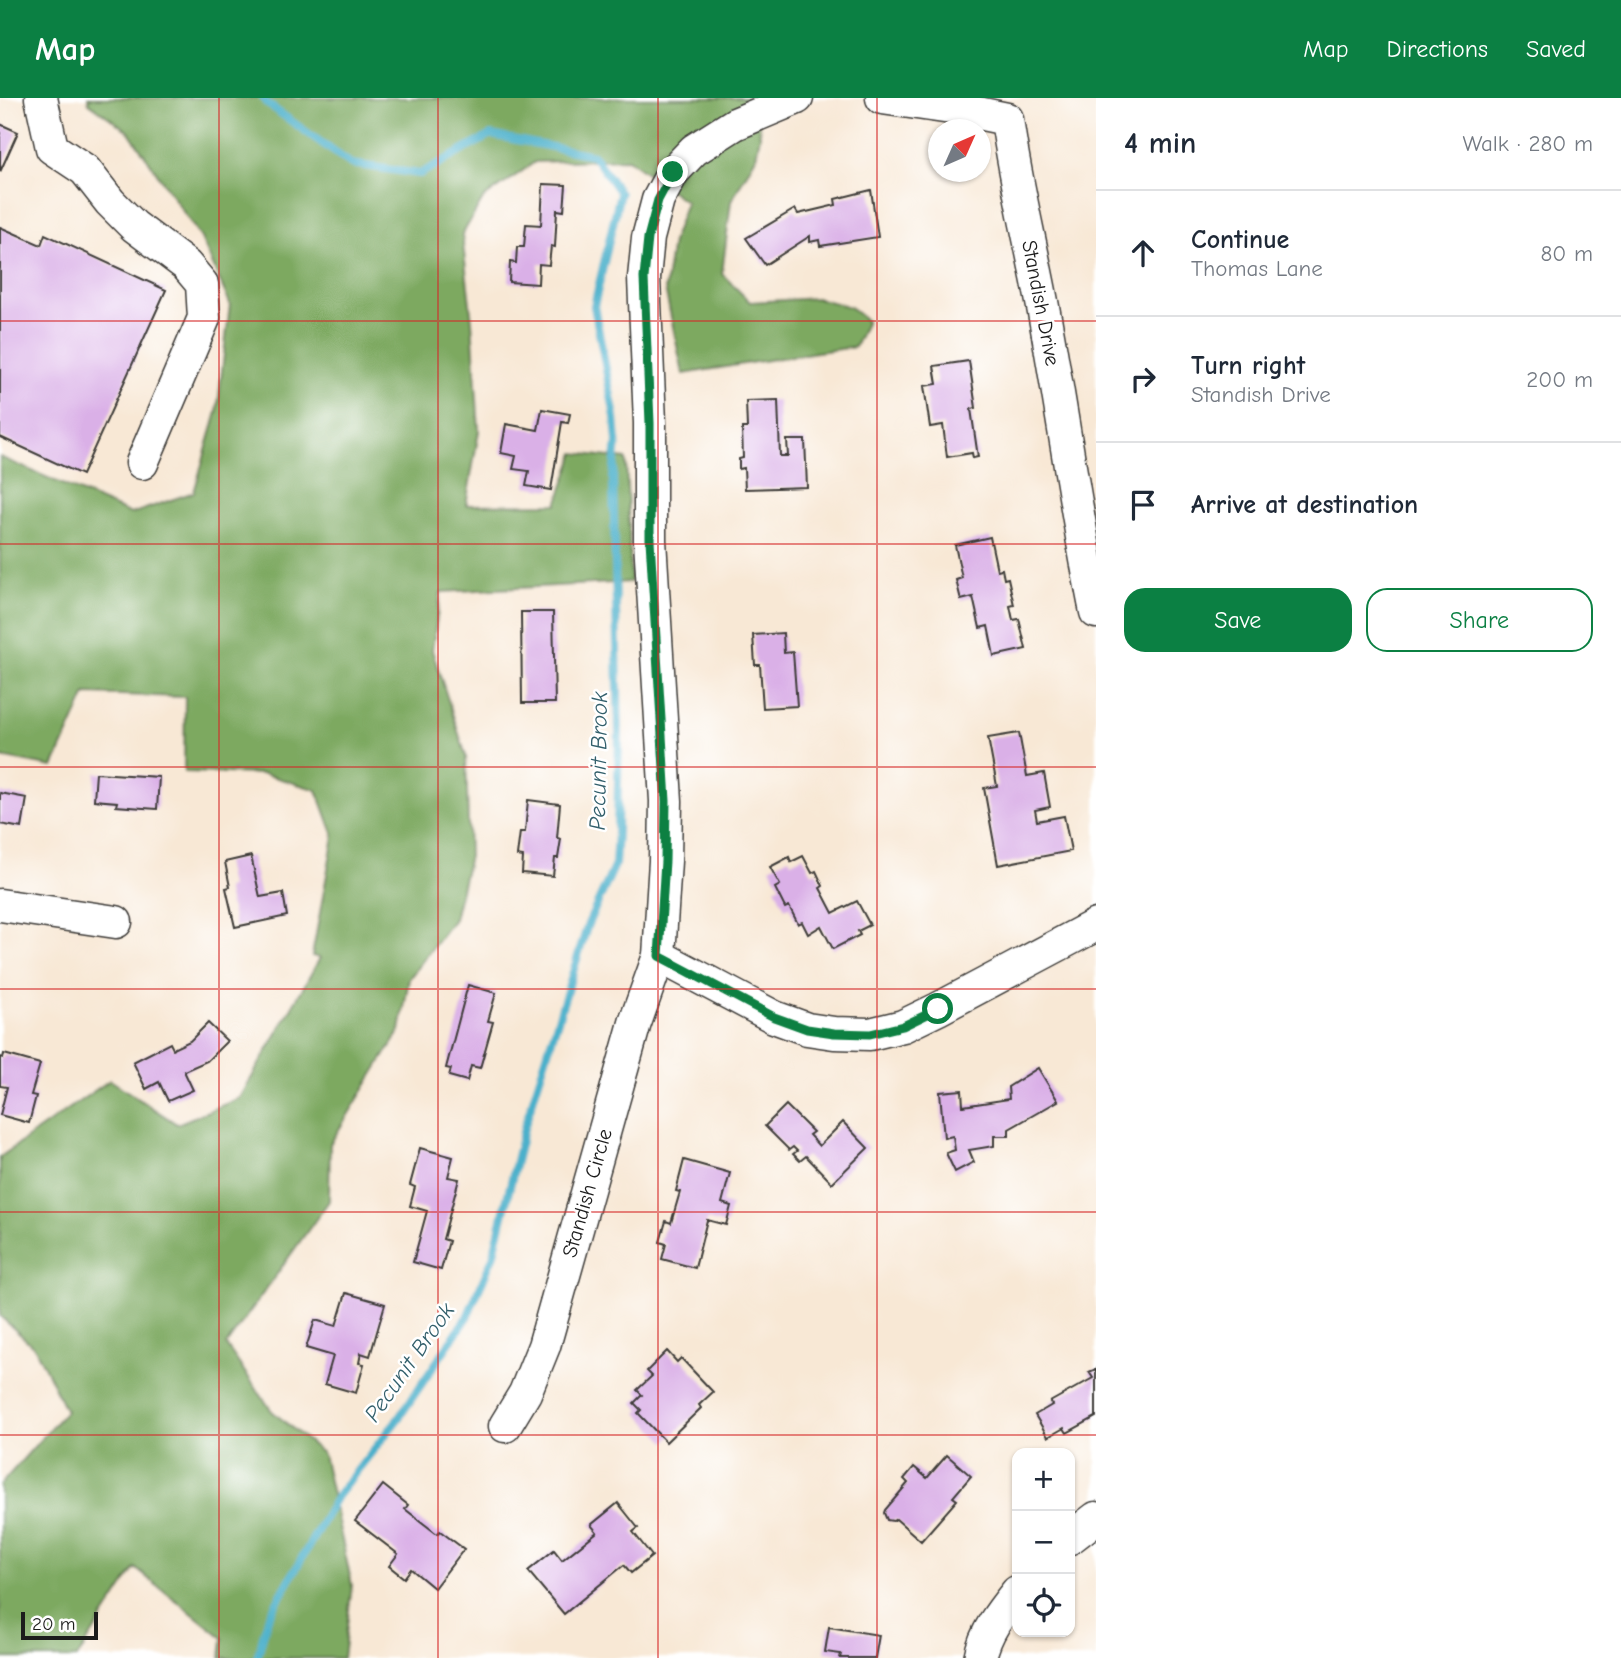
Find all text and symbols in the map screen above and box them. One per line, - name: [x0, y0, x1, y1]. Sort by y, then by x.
- text: Map: [35, 30, 96, 68]
- text: Map: [1303, 35, 1349, 63]
- text: Directions: [1387, 35, 1488, 63]
- text: Saved: [1526, 35, 1586, 63]
- north arrow: [928, 119, 991, 182]
- text: 4 min: [1124, 126, 1196, 161]
- text: Walk · 280 m: [1463, 130, 1593, 157]
- route end: [657, 156, 688, 187]
- text: Continue: [1191, 225, 1289, 255]
- icon: ahead: [1124, 234, 1162, 272]
- street label: Standish Drive: [1017, 238, 1065, 368]
- text: 80 m: [1540, 240, 1593, 267]
- text: Thomas Lane: [1191, 255, 1323, 282]
- text: Turn right: [1191, 351, 1305, 381]
- icon: right: [1124, 360, 1162, 398]
- text: 200 m: [1526, 366, 1593, 393]
- text: Standish Drive: [1191, 381, 1331, 408]
- icon: arrive: [1124, 486, 1162, 524]
- text: Arrive at destination: [1191, 490, 1418, 520]
- button: Save: [1124, 588, 1352, 652]
- button: Share: [1366, 588, 1593, 652]
- water label: Pecunit Brook: [584, 691, 613, 831]
- route start: [922, 993, 953, 1024]
- street label: Standish Circle: [557, 1126, 617, 1260]
- water label: Pecunit Brook: [359, 1297, 461, 1427]
- map controls: [1012, 1448, 1075, 1637]
- button: +: [1012, 1448, 1075, 1511]
- button: −: [1012, 1511, 1075, 1574]
- button: locate: [1012, 1574, 1075, 1637]
- scale bar: [21, 1609, 98, 1641]
- text: 20 m: [32, 1613, 76, 1635]

